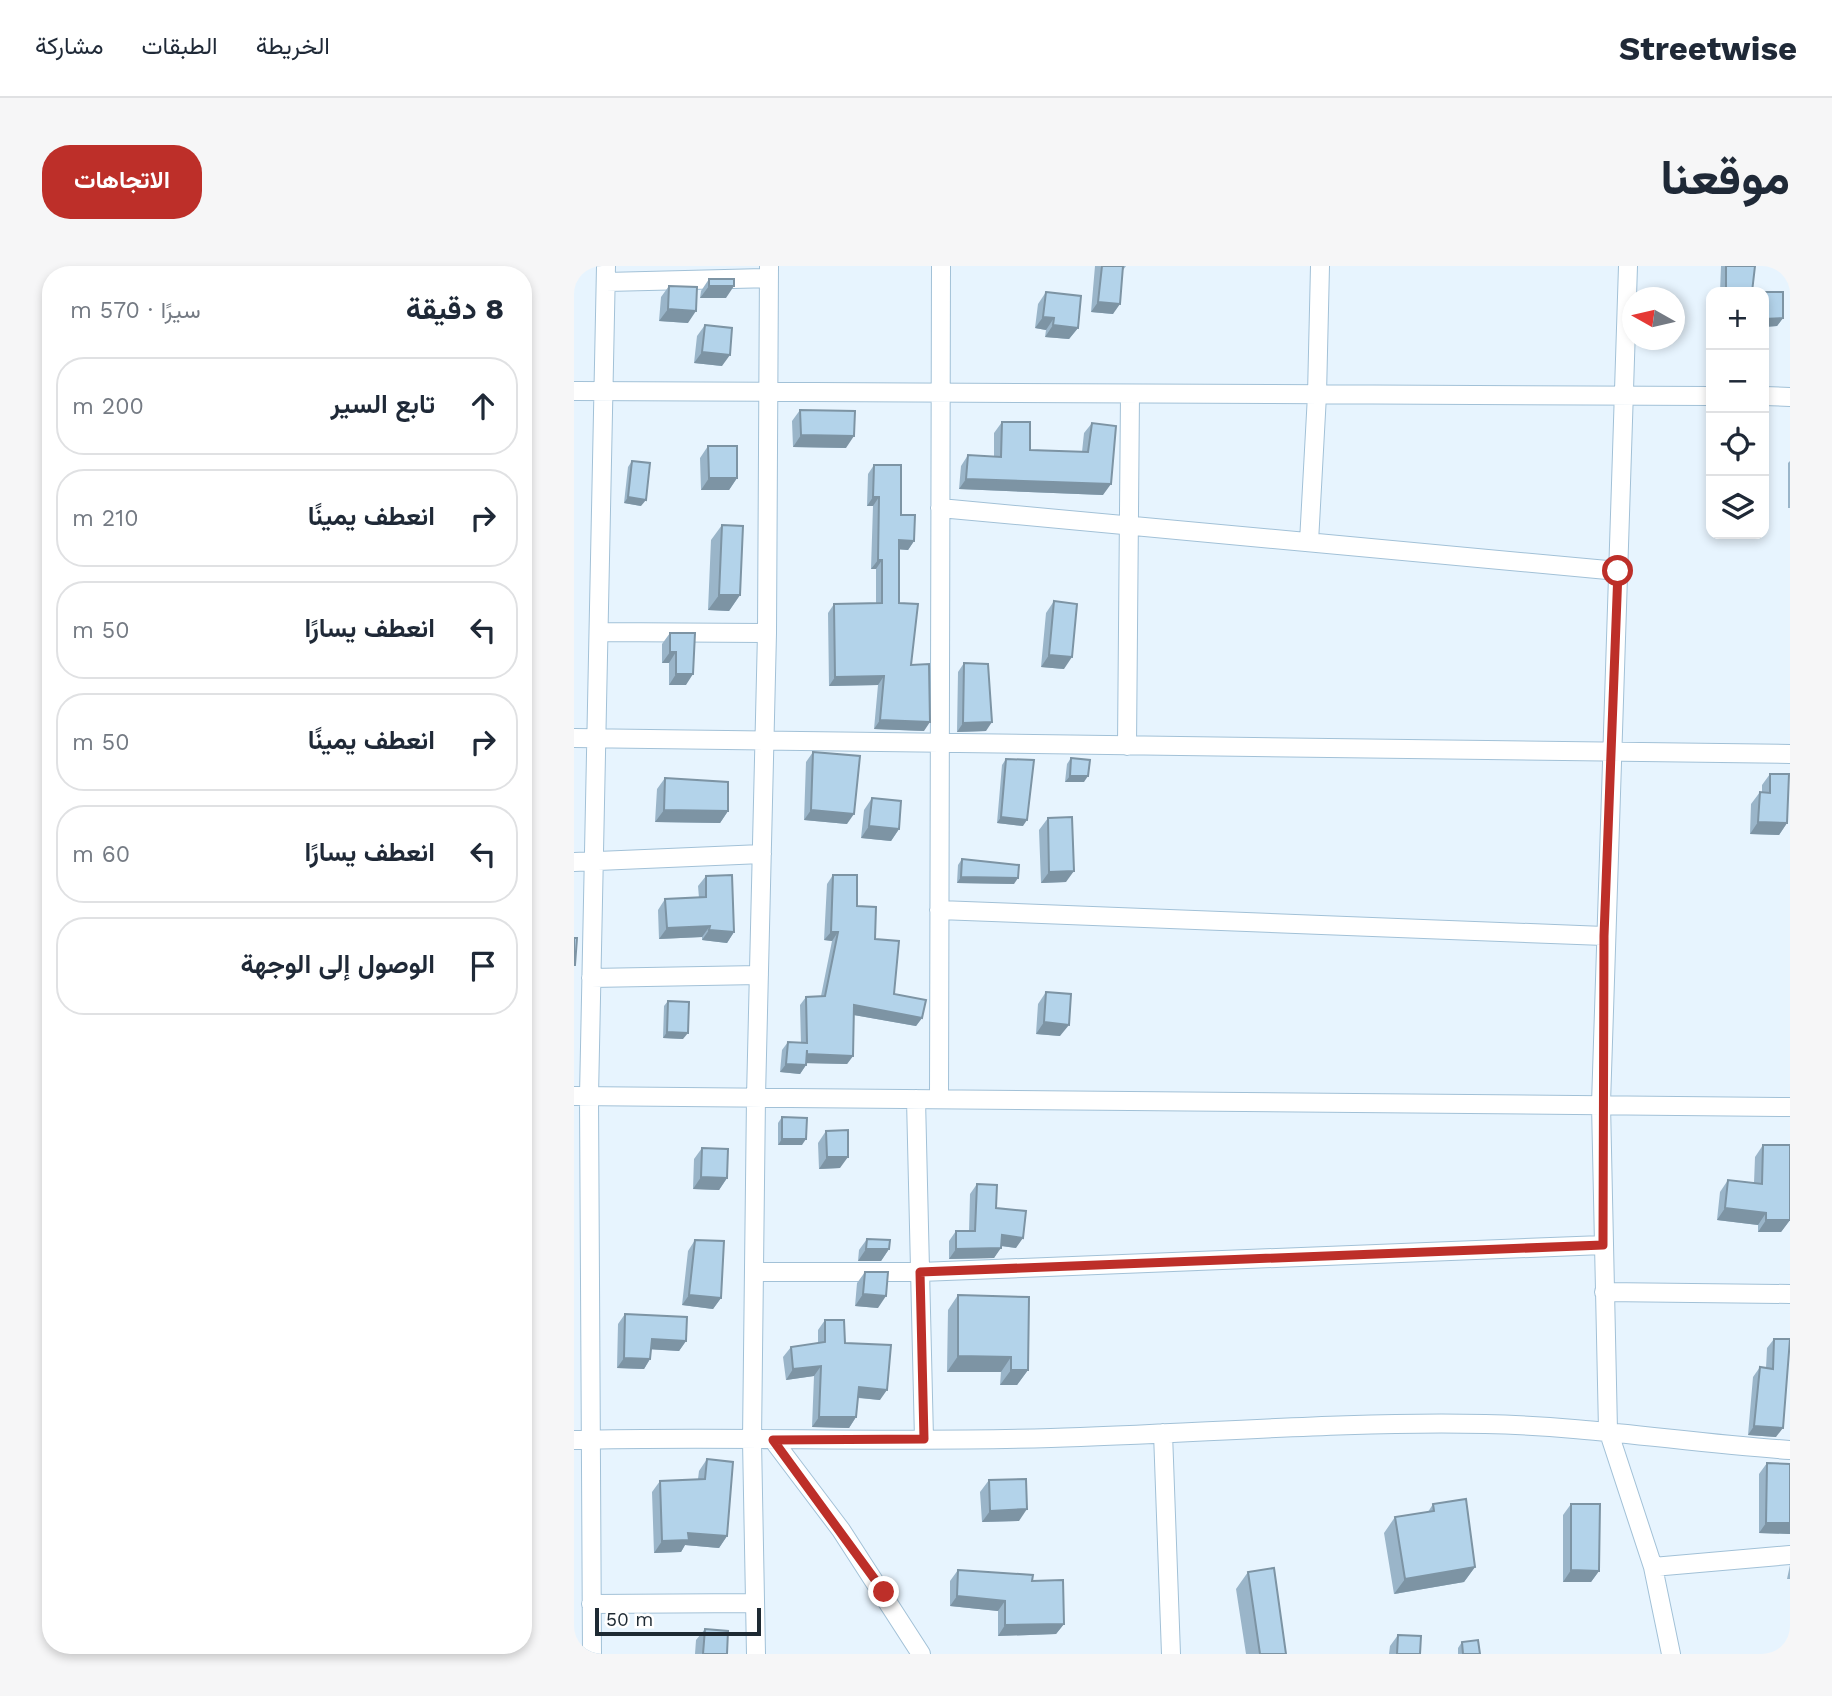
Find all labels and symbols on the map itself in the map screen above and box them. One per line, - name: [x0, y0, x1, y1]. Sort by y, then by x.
- north arrow: [1622, 287, 1685, 350]
- route start: [1602, 555, 1633, 586]
- route end: [868, 1576, 899, 1607]
- scale bar: [595, 1605, 761, 1637]

